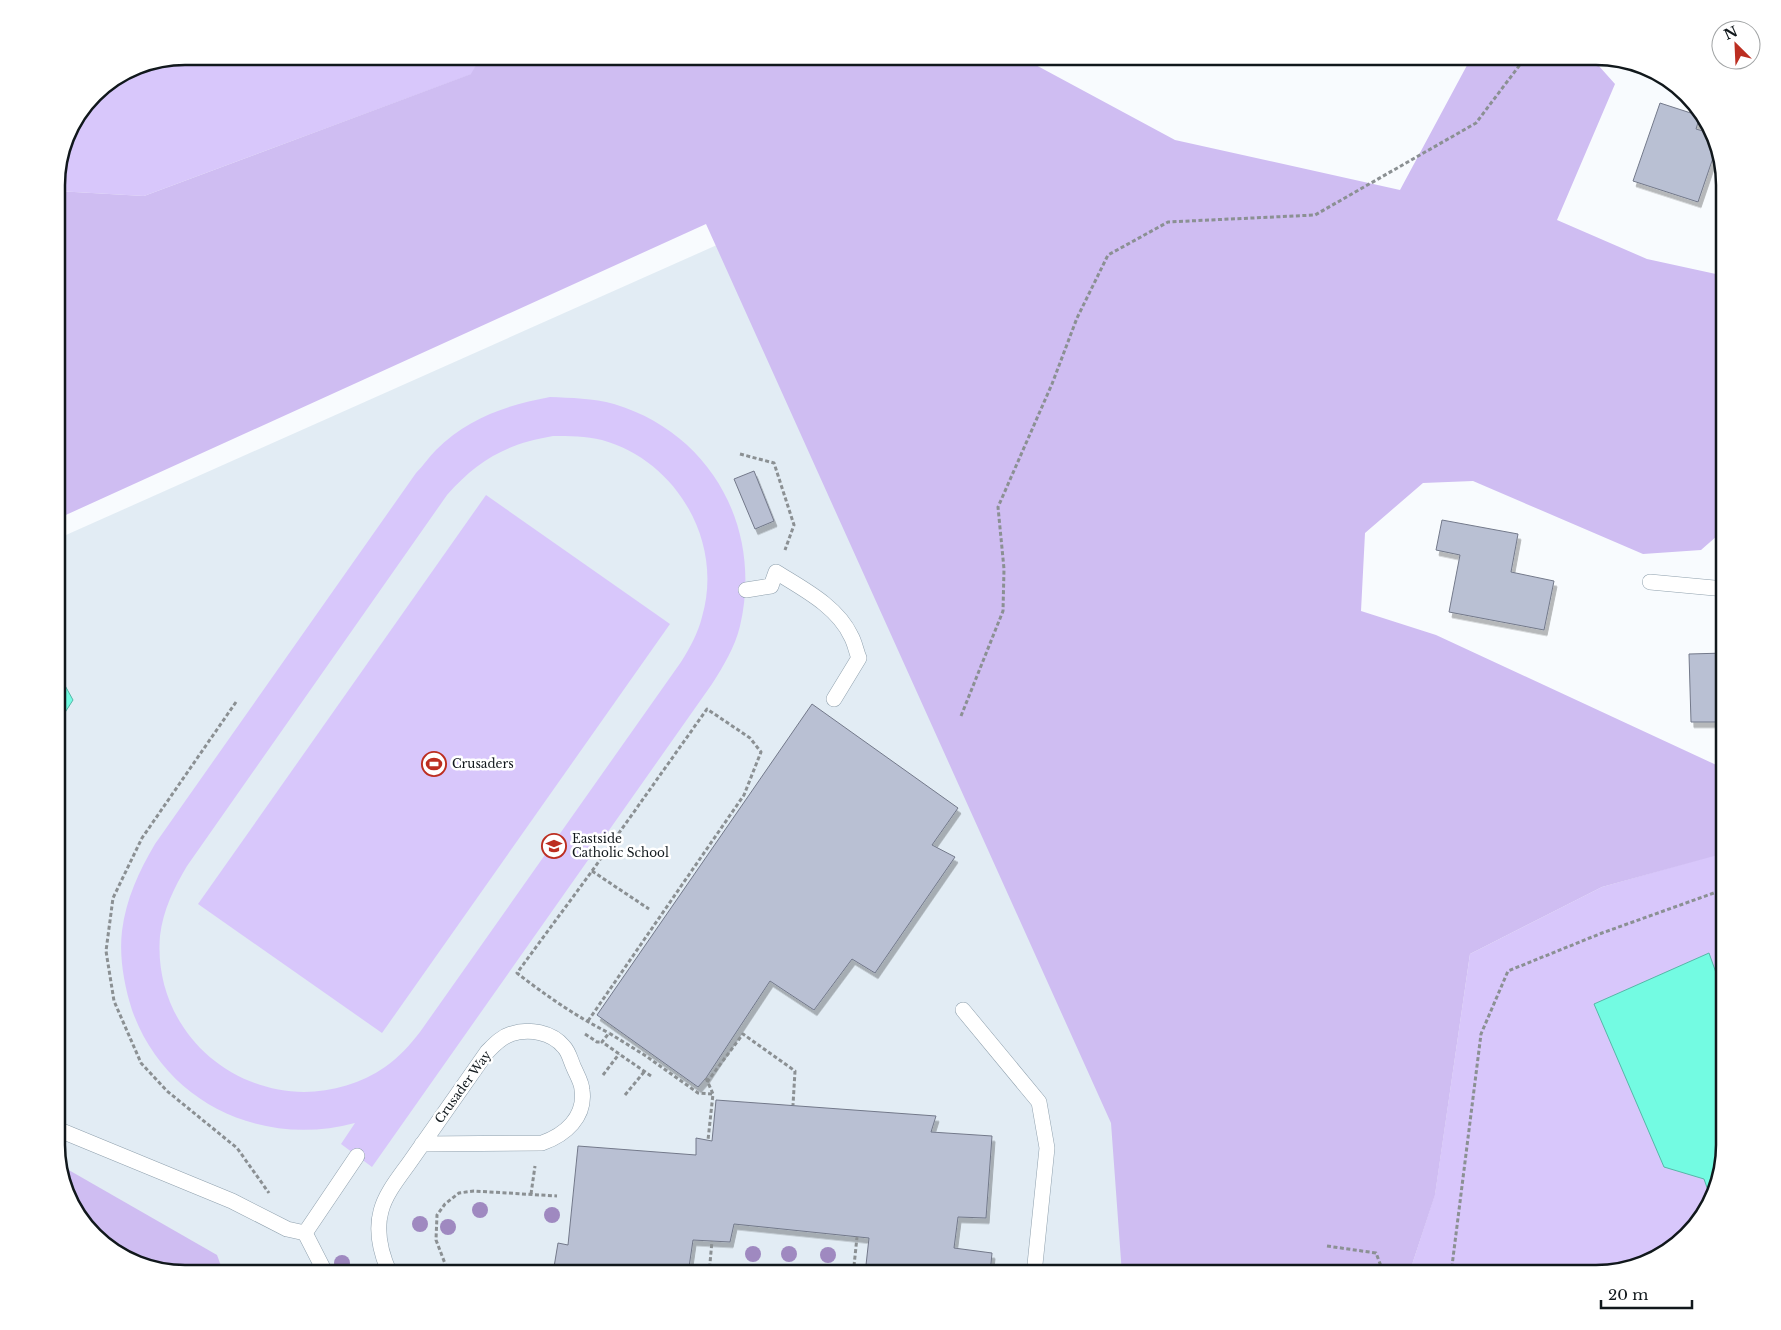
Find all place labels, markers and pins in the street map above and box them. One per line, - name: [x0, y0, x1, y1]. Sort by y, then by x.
- sports icon: Crusaders: [421, 751, 447, 777]
- place label: Crusaders: [452, 756, 514, 771]
- place label: Eastside Catholic School: [572, 831, 669, 860]
- school or university icon: Eastside Catholic School: [541, 833, 567, 859]

